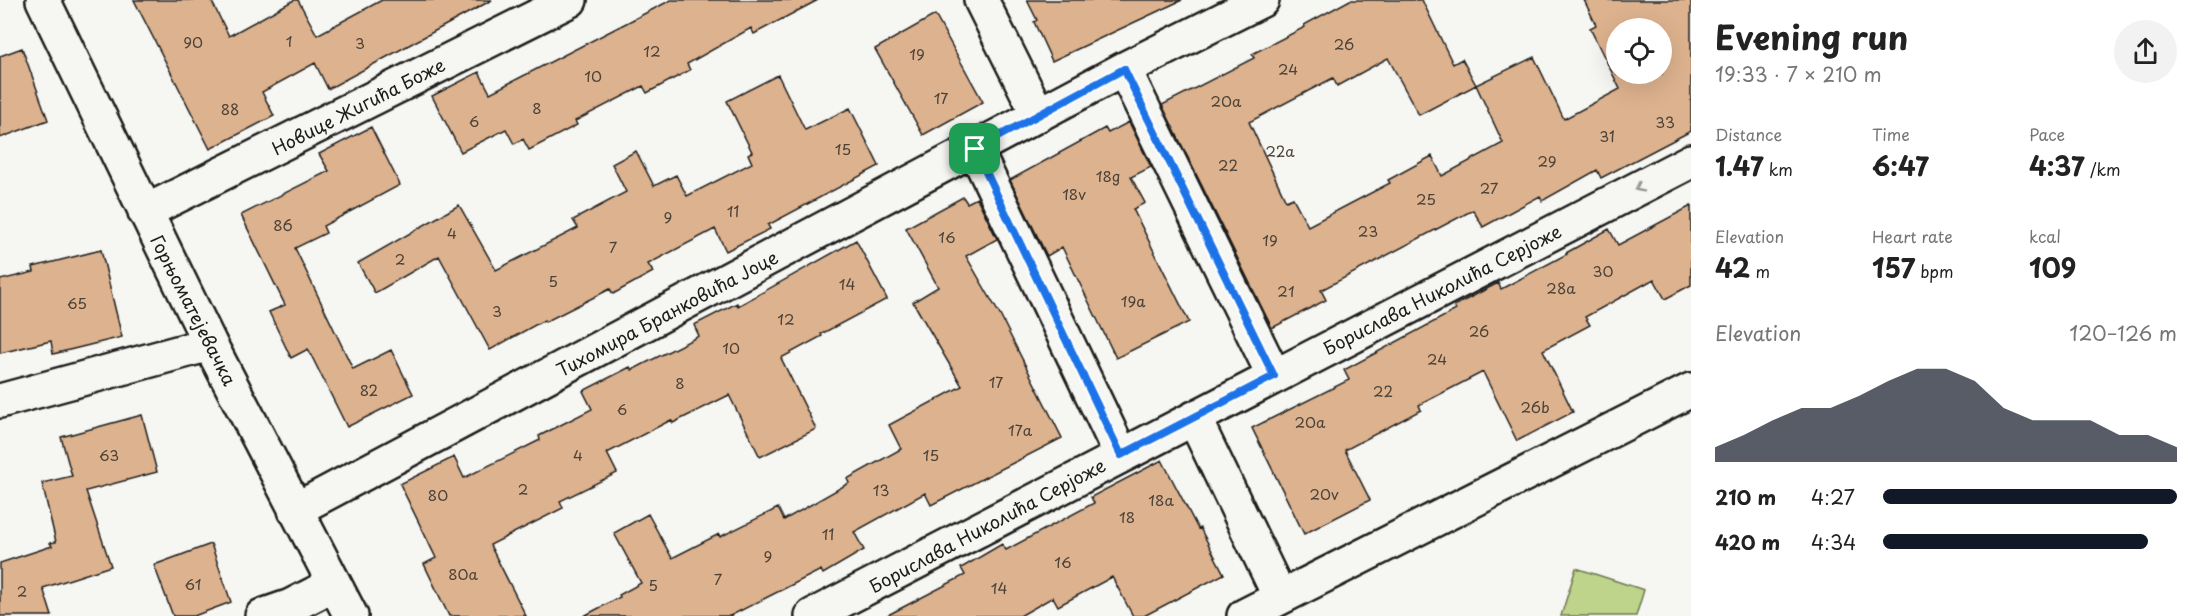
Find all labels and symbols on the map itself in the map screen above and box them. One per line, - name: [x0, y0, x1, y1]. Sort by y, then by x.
- house number: 1: [286, 29, 292, 52]
- house number: 90: [183, 30, 203, 53]
- house number: 3: [355, 31, 365, 54]
- house number: 26: [1334, 32, 1354, 55]
- house number: 12: [643, 39, 661, 62]
- house number: 19: [909, 42, 925, 65]
- street label: Новице Жигића Боже: [267, 50, 450, 161]
- house number: 24: [1278, 57, 1298, 80]
- house number: 10: [584, 64, 602, 87]
- house number: 17: [934, 86, 948, 109]
- house number: 20a: [1211, 89, 1242, 112]
- house number: 8: [532, 96, 542, 119]
- house number: 88: [221, 97, 239, 120]
- house number: 6: [469, 109, 479, 132]
- house number: 33: [1655, 110, 1675, 133]
- pin: [949, 123, 1000, 174]
- house number: 31: [1599, 124, 1615, 147]
- house number: 15: [835, 137, 851, 160]
- house number: 22a: [1265, 139, 1295, 162]
- house number: 29: [1537, 149, 1557, 172]
- house number: 22: [1218, 153, 1238, 176]
- house number: 18g: [1096, 164, 1120, 187]
- house number: 27: [1480, 176, 1499, 199]
- one-way arrow: [1635, 181, 1645, 192]
- house number: 18v: [1062, 182, 1086, 205]
- house number: 25: [1416, 187, 1436, 210]
- house number: 11: [727, 199, 739, 222]
- house number: 9: [664, 205, 672, 228]
- house number: 86: [273, 213, 293, 236]
- street label: Борислава Николића Серјоже: [1318, 217, 1566, 361]
- house number: 23: [1358, 219, 1378, 242]
- house number: 4: [447, 221, 457, 244]
- house number: 16: [938, 225, 956, 248]
- house number: 19: [1262, 228, 1278, 251]
- street label: Горњоматејевачка: [144, 230, 244, 391]
- house number: 7: [609, 235, 618, 258]
- street label: Тихомира Бранковића Јоце: [551, 243, 783, 383]
- house number: 2: [395, 247, 405, 270]
- house number: 30: [1593, 259, 1613, 282]
- house number: 5: [548, 269, 558, 292]
- house number: 14: [839, 272, 855, 295]
- house number: 28a: [1546, 276, 1576, 299]
- house number: 21: [1277, 279, 1295, 302]
- house number: 19a: [1121, 289, 1146, 312]
- house number: 65: [67, 291, 87, 314]
- house number: 3: [492, 299, 502, 322]
- house number: 12: [777, 307, 795, 330]
- house number: 26: [1469, 319, 1489, 342]
- house number: 10: [722, 336, 740, 359]
- house number: 24: [1427, 347, 1447, 370]
- house number: 17: [989, 370, 1003, 393]
- house number: 8: [675, 371, 685, 394]
- house number: 82: [360, 378, 378, 401]
- house number: 22: [1373, 379, 1393, 402]
- house number: 26b: [1520, 395, 1550, 418]
- house number: 6: [617, 397, 627, 420]
- house number: 20a: [1295, 410, 1326, 433]
- house number: 17a: [1008, 418, 1033, 441]
- house number: 63: [99, 443, 119, 466]
- house number: 4: [573, 443, 583, 466]
- house number: 15: [923, 443, 939, 466]
- street label: Борислава Николића Серјоже: [864, 451, 1110, 599]
- house number: 2: [518, 477, 528, 500]
- house number: 13: [873, 478, 889, 501]
- house number: 20v: [1309, 482, 1339, 505]
- house number: 80: [428, 483, 448, 506]
- house number: 18a: [1148, 488, 1174, 511]
- house number: 18: [1119, 505, 1135, 528]
- house number: 11: [822, 522, 834, 545]
- house number: 9: [764, 544, 772, 567]
- house number: 16: [1054, 550, 1072, 573]
- house number: 80a: [448, 562, 479, 585]
- house number: 7: [714, 567, 723, 590]
- house number: 61: [185, 572, 201, 595]
- house number: 5: [648, 573, 658, 596]
- house number: 14: [991, 576, 1007, 599]
- house number: 2: [17, 579, 27, 602]

